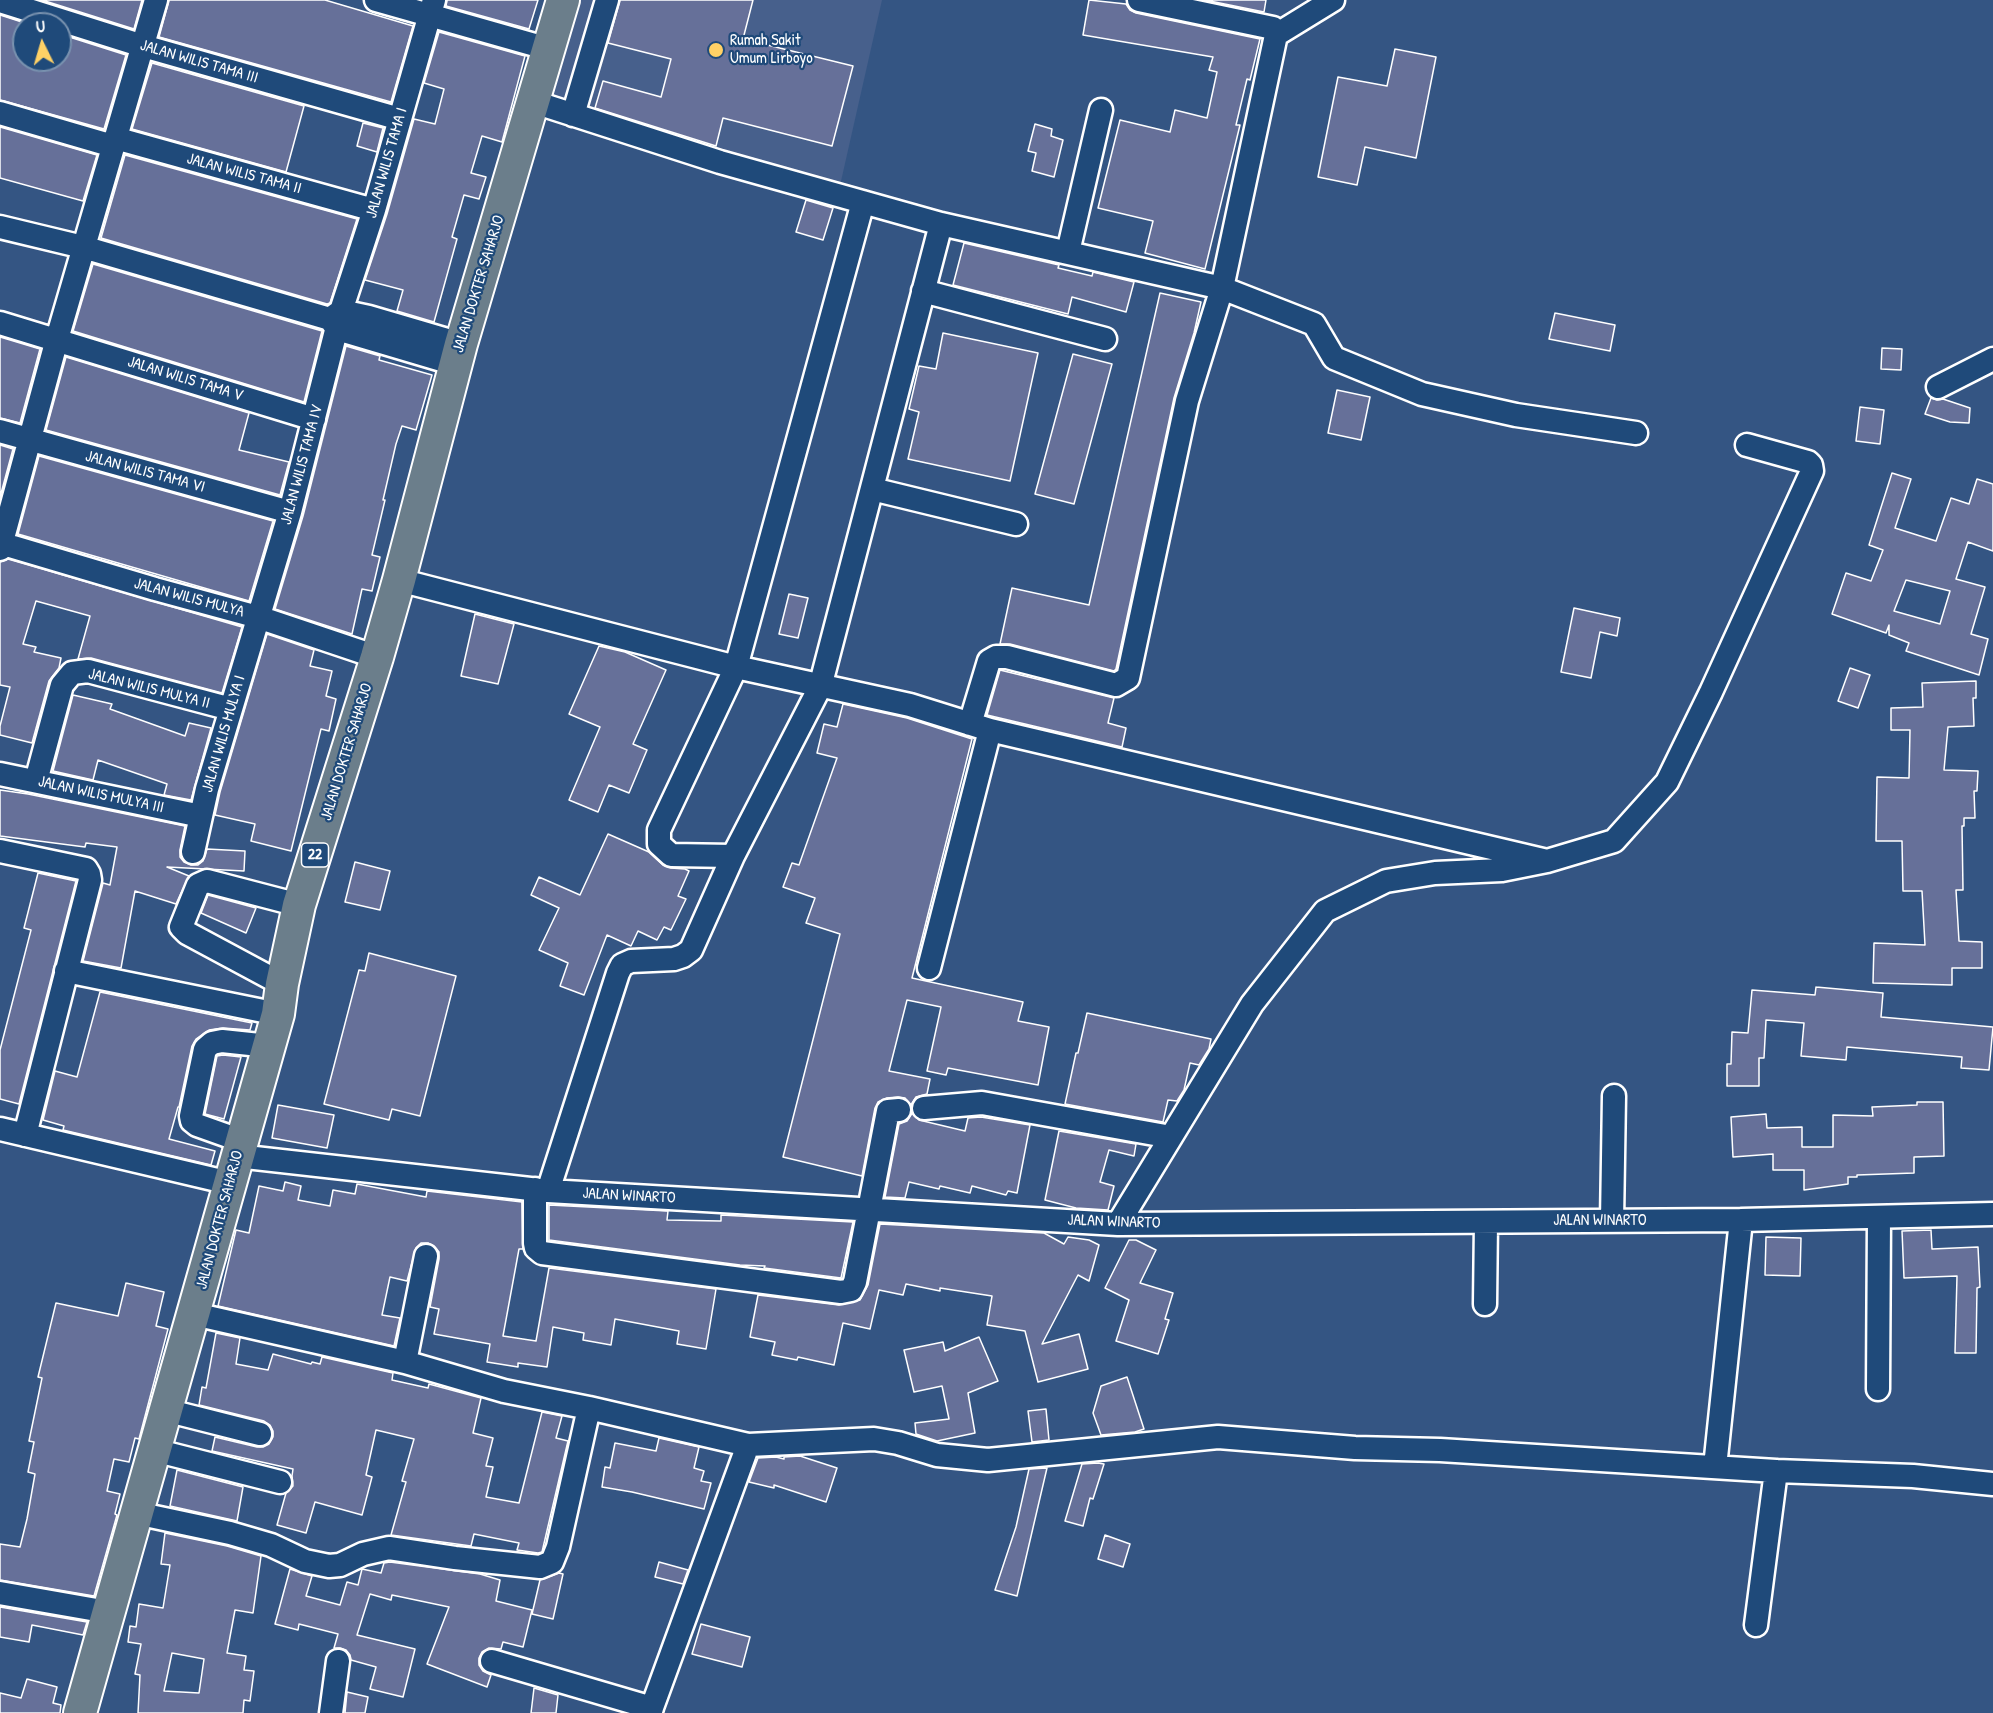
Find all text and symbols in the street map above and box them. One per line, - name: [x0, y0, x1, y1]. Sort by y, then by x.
- north arrow: [12, 12, 72, 72]
- text: U: [35, 15, 46, 37]
- place label: Rumah Sakit Umum Lirboyo: [730, 31, 813, 69]
- street label: JALAN WILIS TAMA III: [138, 36, 260, 88]
- marker: Rumah Sakit Umum Lirboyo: [707, 41, 725, 59]
- street label: JALAN WILIS TAMA I: [362, 106, 412, 220]
- street label: JALAN WILIS TAMA II: [185, 149, 303, 199]
- street label: JALAN DOKTER SAHARJO: [449, 213, 509, 355]
- street label: JALAN WILIS TAMA V: [125, 352, 245, 406]
- street label: JALAN WILIS TAMA IV: [277, 403, 327, 527]
- street label: JALAN WILIS TAMA VI: [83, 447, 207, 497]
- street label: JALAN WILIS MULYA: [132, 574, 246, 622]
- street label: JALAN WILIS MULYA II: [86, 665, 212, 713]
- street label: JALAN WILIS MULYA I: [198, 673, 250, 795]
- street label: JALAN DOKTER SAHARJO: [317, 681, 377, 823]
- street label: JALAN WILIS MULYA III: [36, 772, 166, 818]
- road number: 22: [302, 843, 328, 867]
- street label: JALAN DOKTER SAHARJO: [192, 1149, 248, 1291]
- street label: JALAN WINARTO: [582, 1184, 676, 1208]
- street label: JALAN WINARTO: [1067, 1211, 1161, 1233]
- street label: JALAN WINARTO: [1553, 1211, 1647, 1231]

